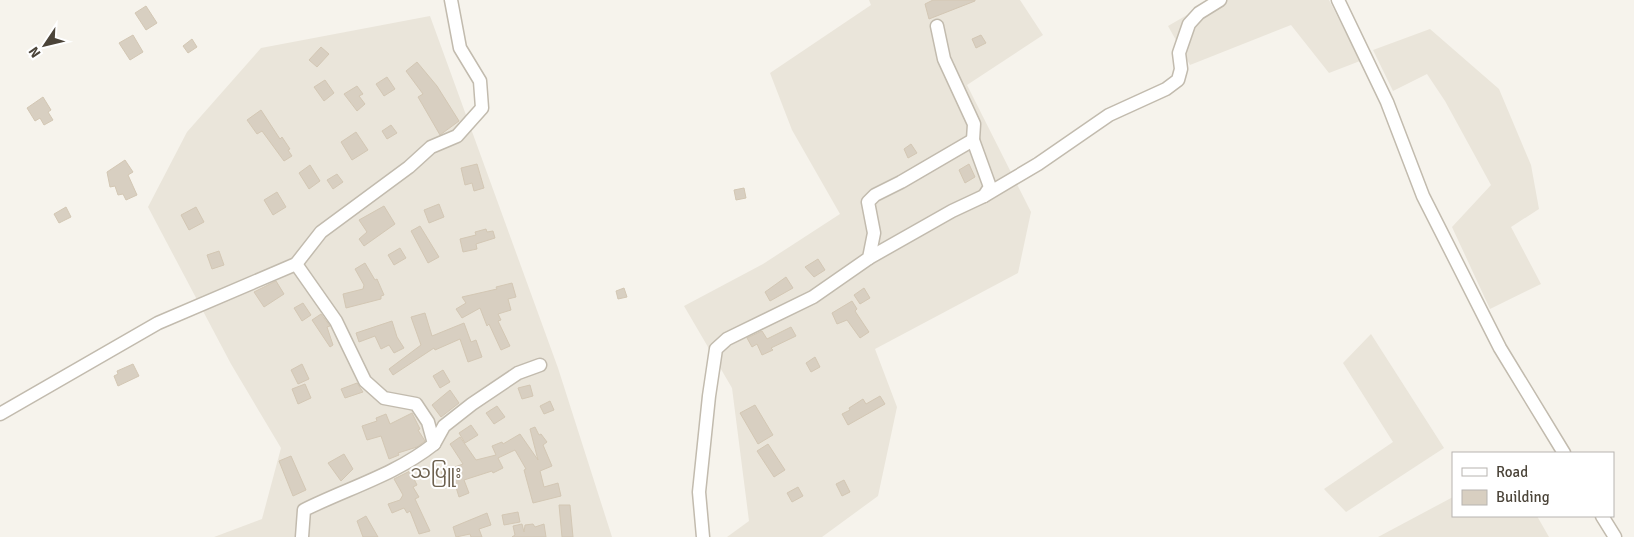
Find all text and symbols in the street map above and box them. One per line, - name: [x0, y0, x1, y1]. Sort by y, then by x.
- north arrow: [20, 20, 70, 70]
- text: N: [25, 43, 45, 61]
- legend: [1452, 452, 1614, 517]
- district label: သပြူး: [410, 460, 462, 487]
- text: Road: [1496, 463, 1528, 481]
- text: Building: [1496, 488, 1550, 506]

